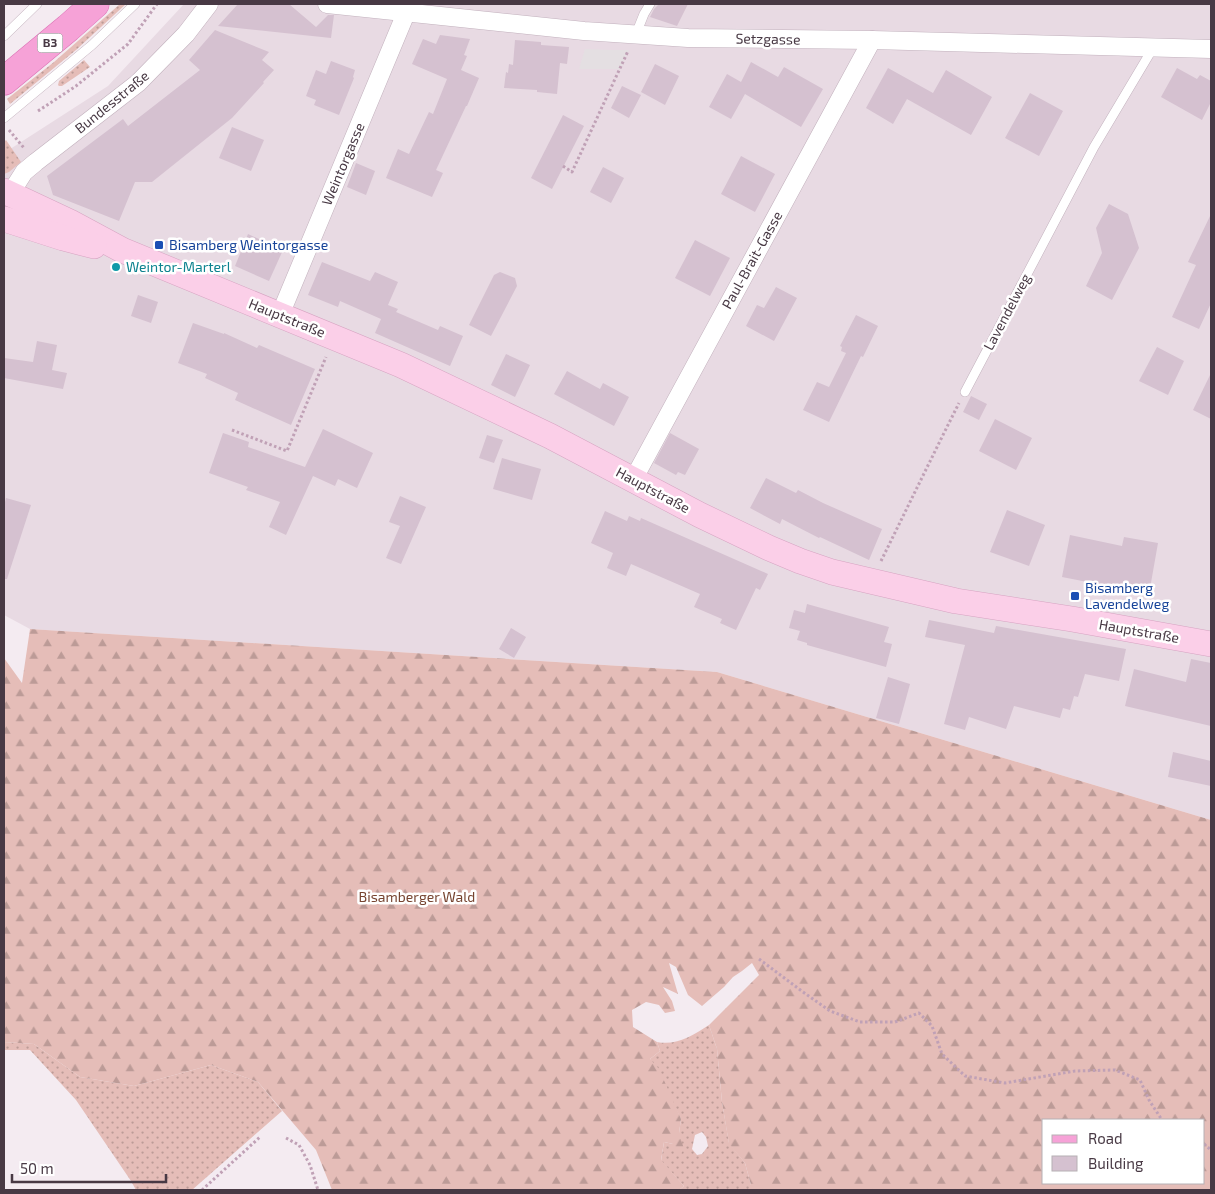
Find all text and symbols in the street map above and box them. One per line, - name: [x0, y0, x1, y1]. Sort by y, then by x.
- street label: Setzgasse: [735, 29, 801, 48]
- road number: B3: [38, 34, 62, 52]
- street label: Bundesstraße: [71, 67, 152, 137]
- street label: Weintorgasse: [317, 120, 368, 208]
- street label: Paul-Brait-Gasse: [718, 208, 785, 312]
- place label: Bisamberg Weintorgasse: [169, 236, 328, 253]
- marker: Bisamberg Weintorgasse: [153, 239, 165, 251]
- place label: Weintor-Marterl: [126, 258, 232, 275]
- marker: Weintor-Marterl: [110, 261, 122, 273]
- street label: Lavendelweg: [979, 270, 1034, 353]
- street label: Hauptstraße: [246, 294, 328, 341]
- street label: Hauptstraße: [613, 463, 693, 516]
- place label: Bisamberg Lavendelweg: [1085, 579, 1169, 612]
- marker: Bisamberg Lavendelweg: [1069, 590, 1081, 602]
- street label: Hauptstraße: [1098, 615, 1181, 646]
- park label: Bisamberger Wald: [359, 888, 475, 905]
- legend: [1042, 1119, 1205, 1184]
- text: Road: [1088, 1129, 1123, 1147]
- scale bar: [12, 1152, 166, 1184]
- text: Building: [1088, 1154, 1144, 1172]
- text: 50 m: [20, 1159, 54, 1177]

